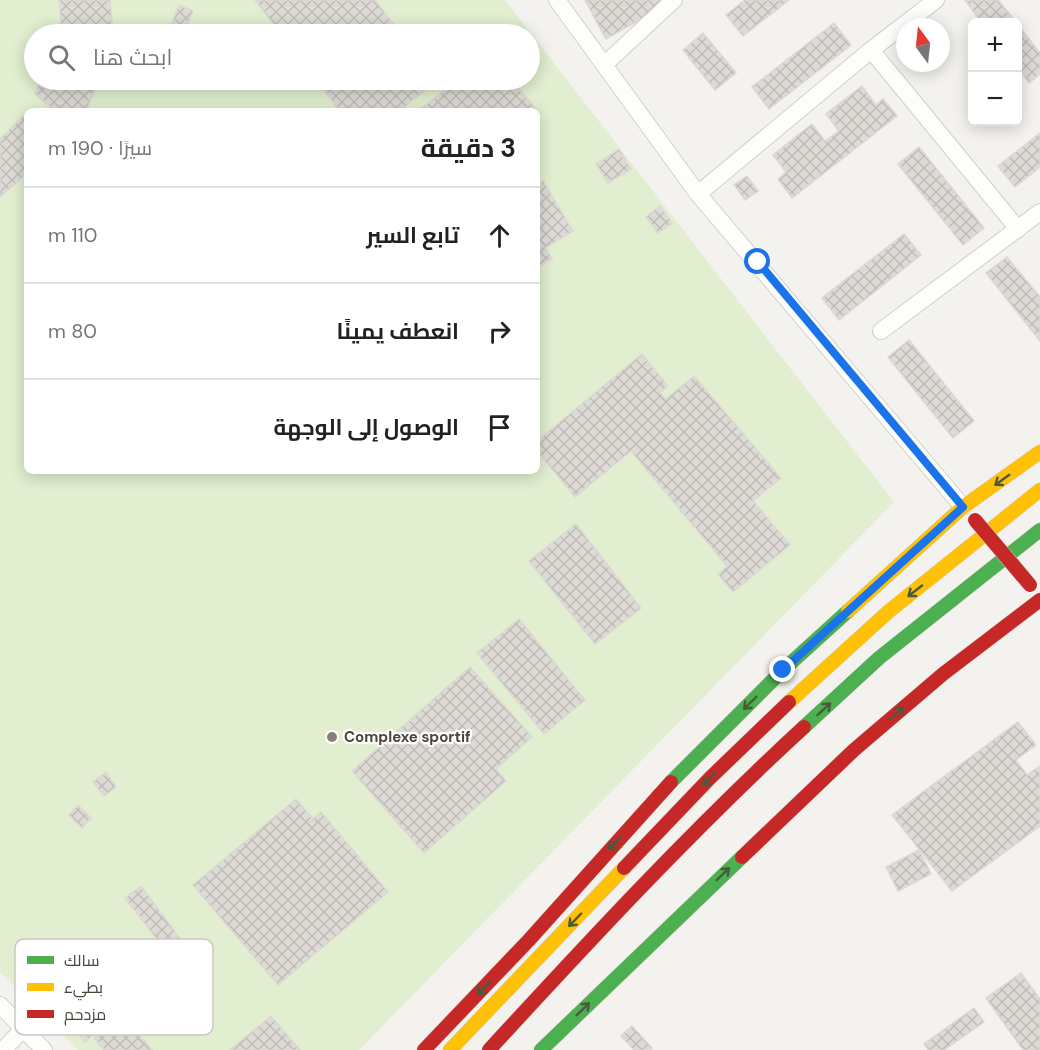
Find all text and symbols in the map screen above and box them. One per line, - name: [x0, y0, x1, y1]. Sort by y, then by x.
- north arrow: [896, 18, 950, 72]
- map controls: [968, 18, 1022, 126]
- button: +: [968, 18, 1022, 72]
- search box: [24, 24, 540, 90]
- icon: search: [45, 41, 78, 74]
- text: ابحث هنا: [93, 43, 172, 72]
- button: −: [968, 72, 1022, 126]
- text: 3 دقيقة: [421, 131, 516, 165]
- text: سيرًا · 190 m: [48, 135, 152, 161]
- icon: ahead: [483, 219, 516, 252]
- text: تابع السير: [366, 221, 459, 250]
- text: 110 m: [48, 222, 97, 248]
- route start: [744, 248, 770, 274]
- icon: right: [483, 315, 516, 348]
- text: انعطف يمينًا: [337, 317, 459, 346]
- text: 80 m: [48, 318, 97, 344]
- icon: arrive: [483, 411, 516, 444]
- text: الوصول إلى الوجهة: [273, 413, 459, 442]
- one-way arrow: [994, 473, 1010, 486]
- one-way arrow: [908, 585, 924, 597]
- route end: [769, 656, 795, 682]
- one-way arrow: [742, 695, 757, 710]
- one-way arrow: [816, 702, 831, 716]
- one-way arrow: [889, 706, 904, 720]
- place label: Complexe sportif: [344, 727, 471, 747]
- marker: Complexe sportif: [325, 730, 339, 744]
- one-way arrow: [702, 771, 716, 786]
- one-way arrow: [608, 835, 622, 850]
- one-way arrow: [716, 867, 731, 881]
- one-way arrow: [568, 913, 582, 928]
- legend: [15, 939, 213, 1035]
- text: سالك: [64, 950, 99, 971]
- text: بطيء: [64, 977, 103, 1001]
- one-way arrow: [477, 980, 491, 995]
- one-way arrow: [575, 1002, 590, 1017]
- text: مزدحم: [64, 1004, 106, 1026]

